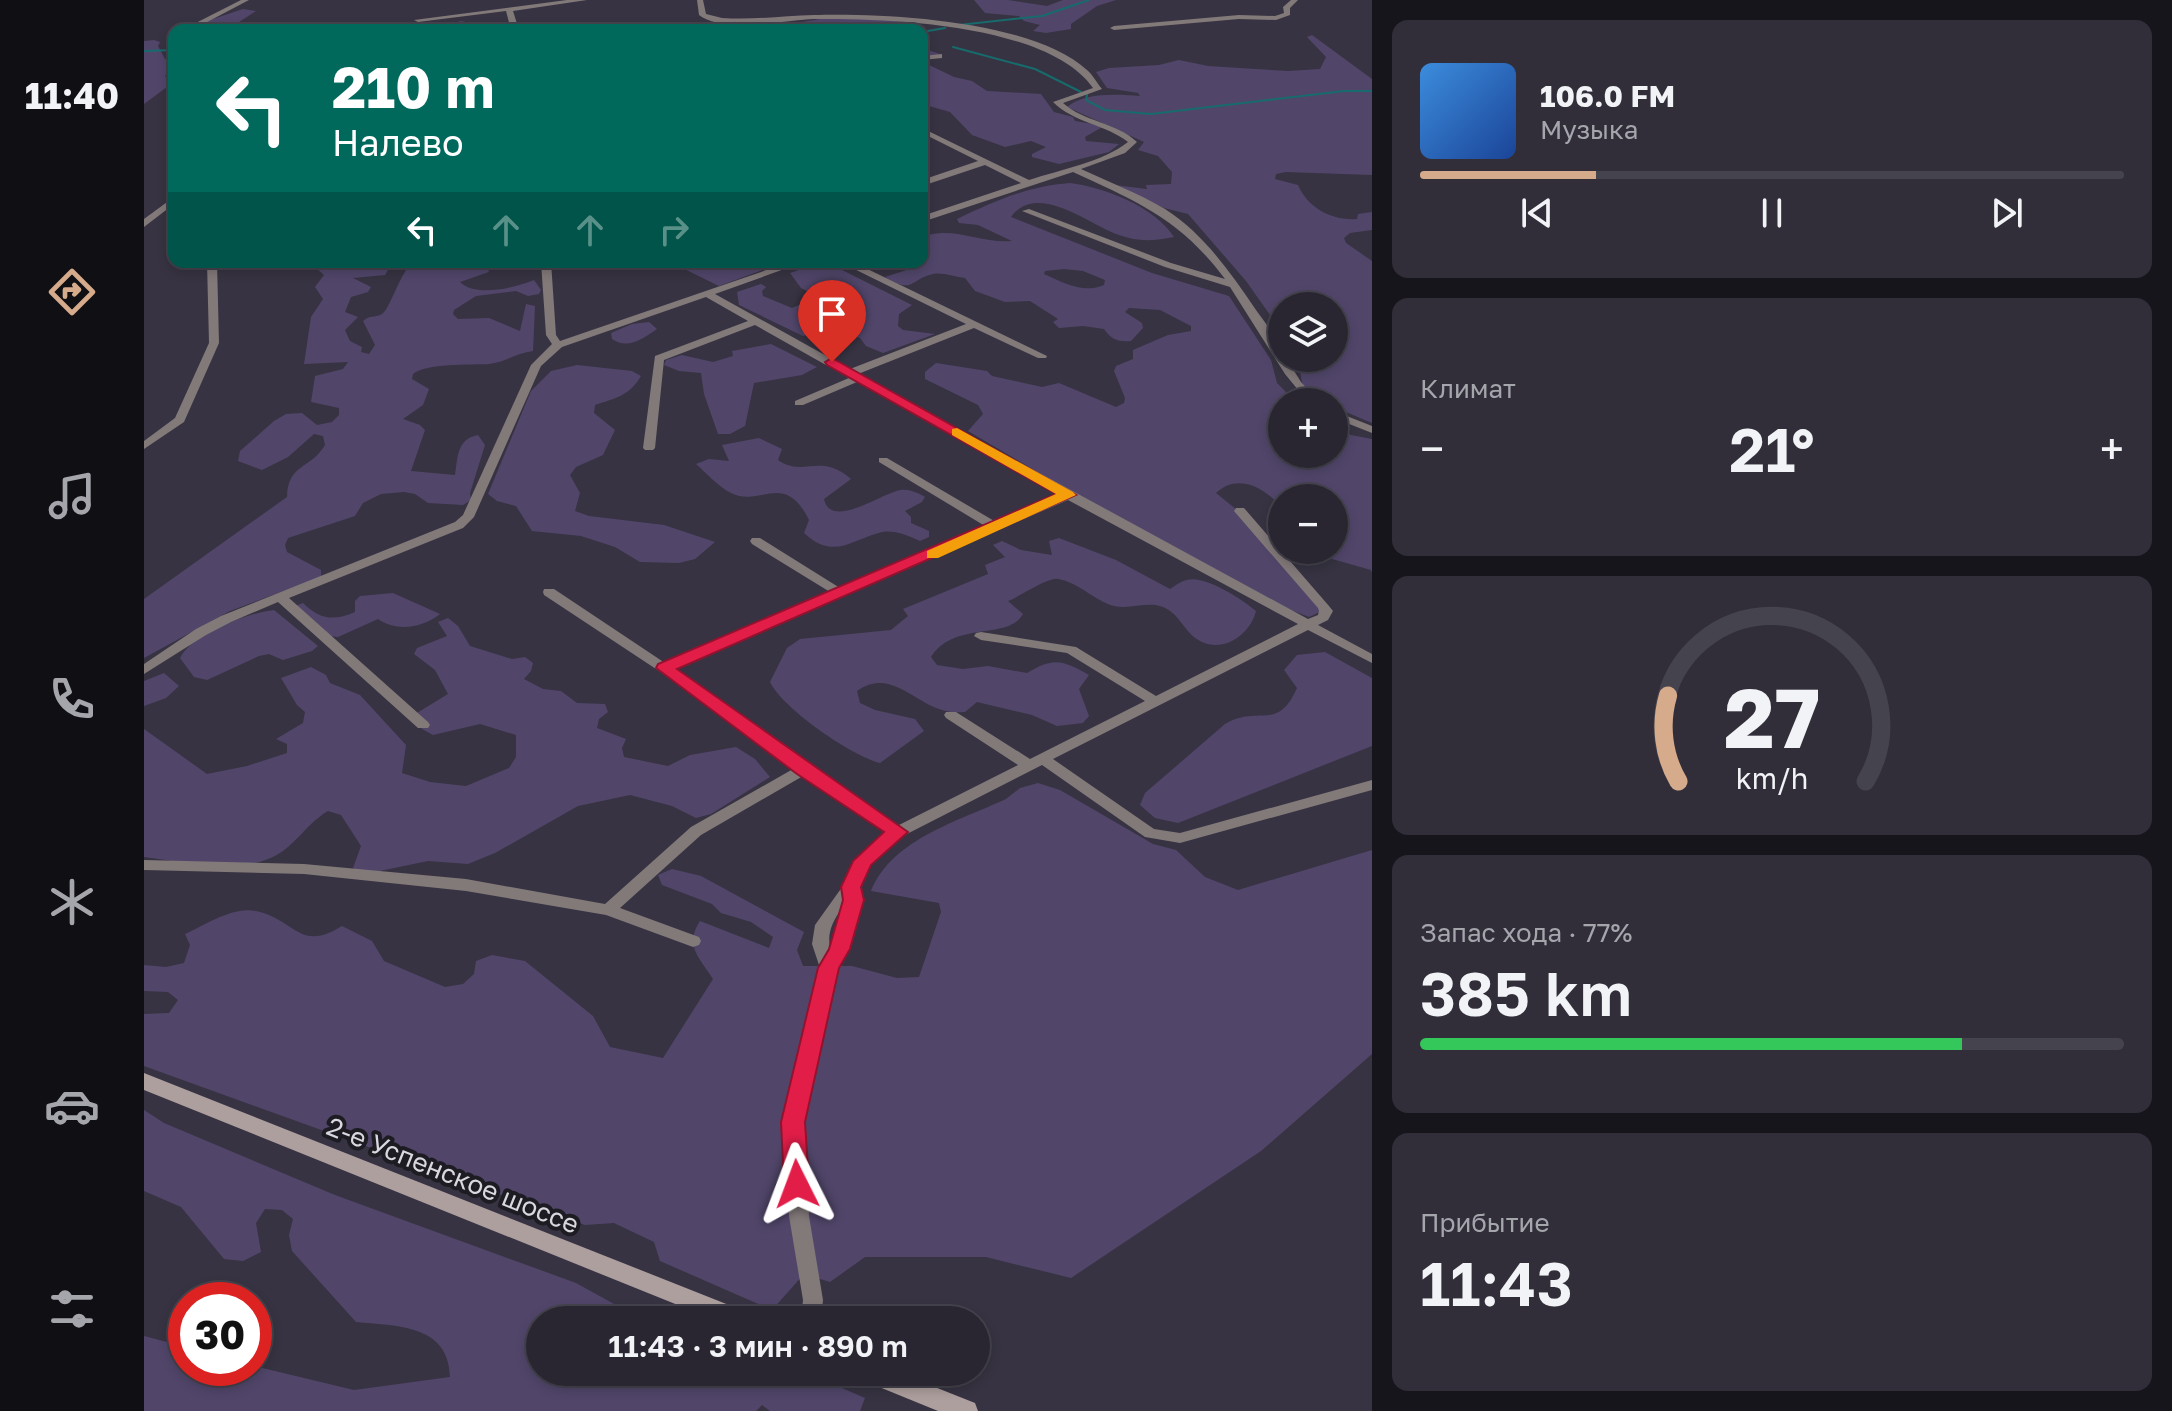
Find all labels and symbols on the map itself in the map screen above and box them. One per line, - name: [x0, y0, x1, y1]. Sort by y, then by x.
- pin: [798, 280, 866, 362]
- street label: 2-е Успенское шоссе: [322, 1110, 584, 1240]
- position arrow: [755, 1142, 839, 1226]
- speed limit sign: 30: [168, 1282, 272, 1386]

